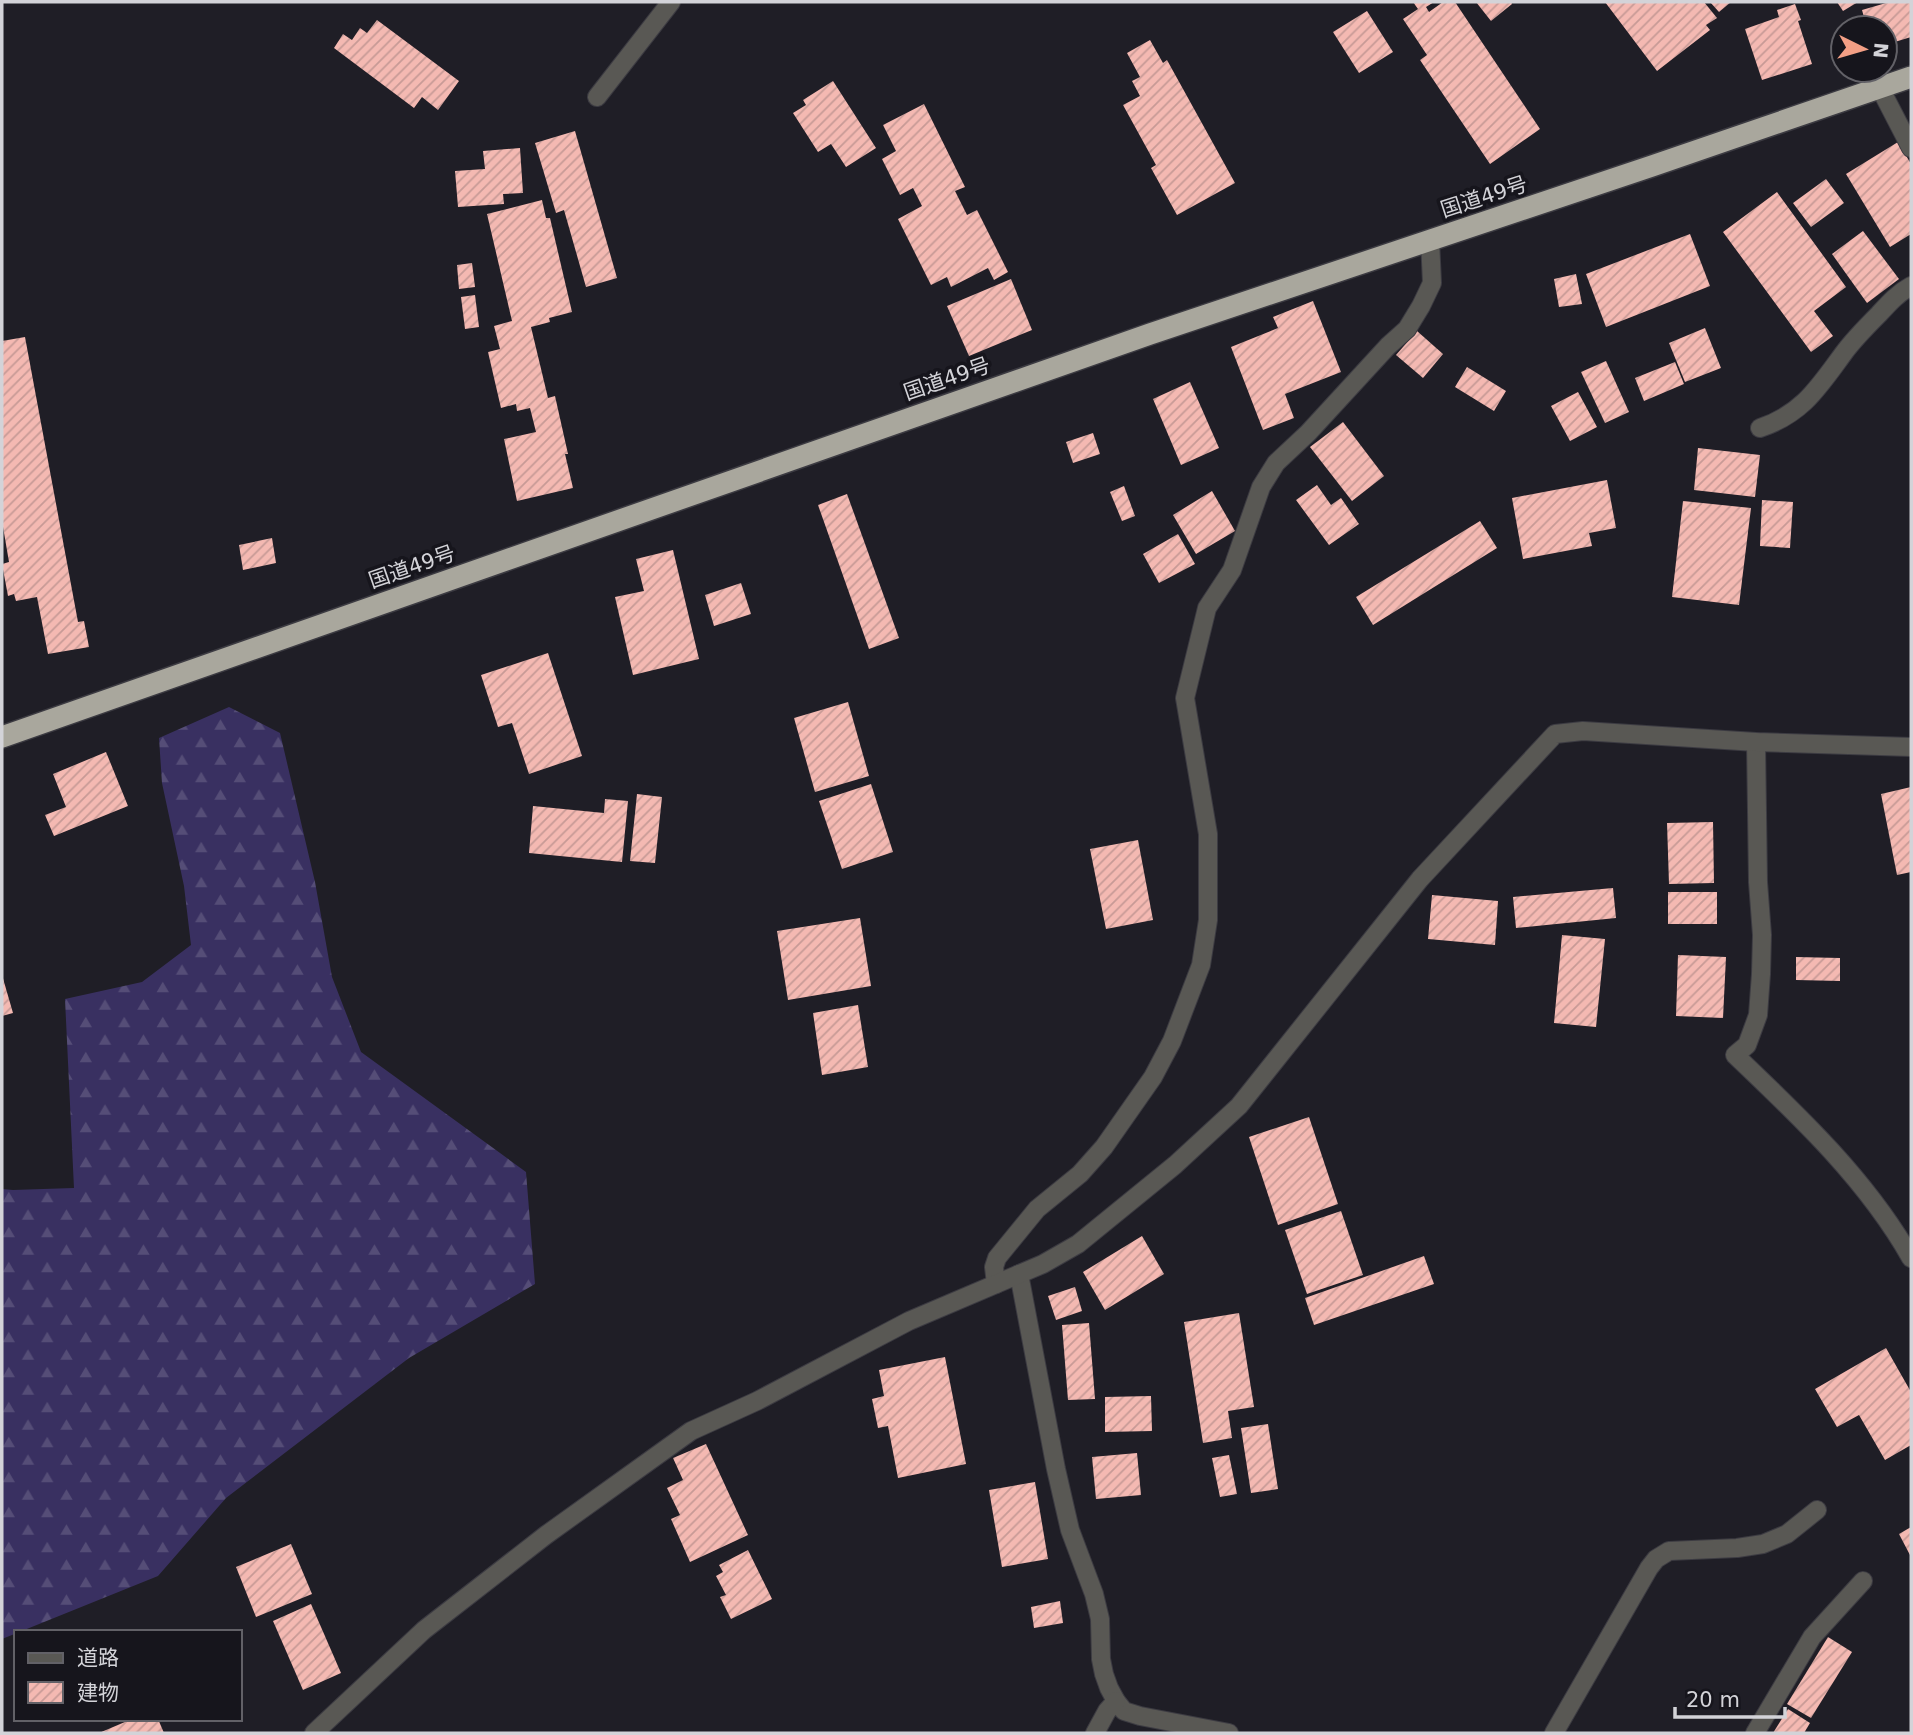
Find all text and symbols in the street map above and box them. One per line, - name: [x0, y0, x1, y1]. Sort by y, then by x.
- north arrow: [1829, 14, 1899, 84]
- text: N: [1869, 42, 1893, 59]
- street label: 国道49号: [1438, 172, 1530, 222]
- street label: 国道49号: [901, 353, 993, 405]
- street label: 国道49号: [366, 541, 458, 593]
- legend: [14, 1630, 242, 1721]
- text: 道路: [77, 1646, 119, 1670]
- scale bar: [1675, 1676, 1785, 1720]
- text: 建物: [77, 1681, 119, 1705]
- text: 20 m: [1686, 1688, 1740, 1712]

